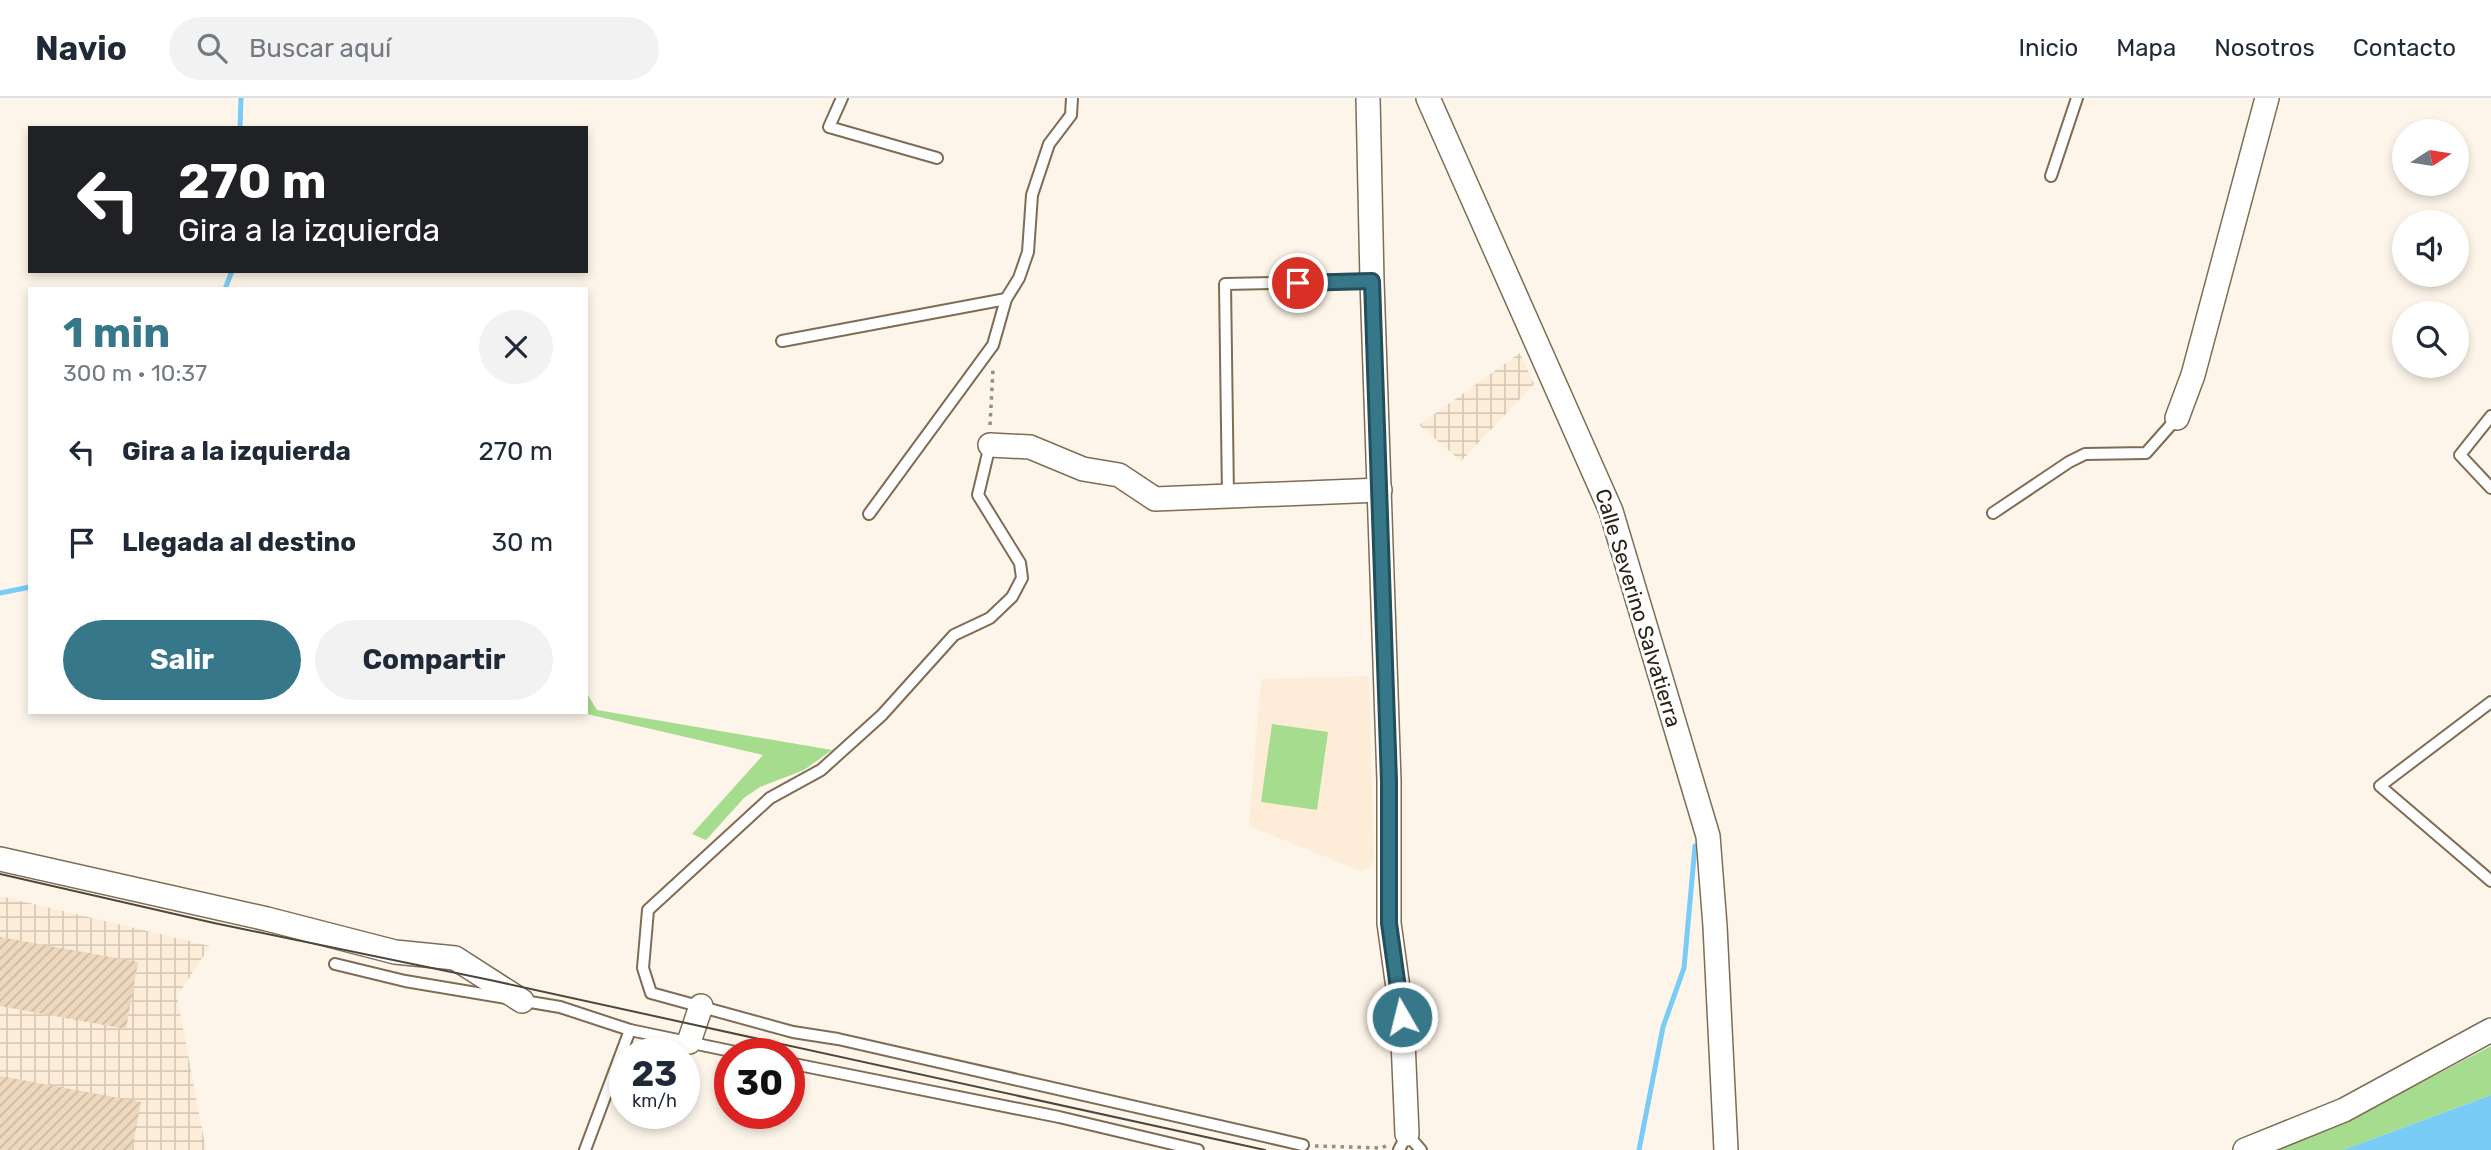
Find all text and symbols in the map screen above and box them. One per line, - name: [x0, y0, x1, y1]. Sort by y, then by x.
- search box: [169, 17, 659, 80]
- text: Navio: [35, 29, 127, 68]
- icon: search: [193, 29, 231, 67]
- text: Buscar aquí: [249, 33, 391, 64]
- text: Inicio: [2019, 34, 2078, 62]
- text: Mapa: [2116, 34, 2176, 62]
- text: Nosotros: [2214, 34, 2315, 62]
- text: Contacto: [2353, 34, 2456, 62]
- north arrow: [2392, 119, 2469, 196]
- map controls: [2392, 119, 2469, 378]
- text: 270 m: [178, 152, 327, 210]
- icon: left: [63, 154, 154, 245]
- button: sound: [2392, 210, 2469, 287]
- text: Gira a la izquierda: [178, 211, 440, 249]
- pin: [1268, 253, 1328, 313]
- icon: arrive: [1279, 264, 1317, 302]
- button: search: [2392, 301, 2469, 378]
- text: 1 min: [63, 308, 170, 358]
- button: close: [479, 310, 553, 384]
- text: 300 m · 10:37: [63, 359, 207, 387]
- icon: left: [63, 433, 101, 471]
- text: Gira a la izquierda: [122, 436, 351, 467]
- text: 270 m: [478, 436, 553, 467]
- street label: Calle Severino Salvatierra: [1590, 486, 1687, 730]
- icon: arrive: [63, 524, 101, 562]
- text: Llegada al destino: [122, 527, 356, 558]
- text: 30 m: [491, 527, 553, 558]
- button: Salir: [63, 620, 301, 700]
- button: Compartir: [315, 620, 553, 700]
- position arrow: [1365, 980, 1439, 1054]
- speed limit sign: 30: [714, 1038, 805, 1129]
- text: 23: [632, 1053, 677, 1095]
- text: km/h: [632, 1090, 677, 1112]

